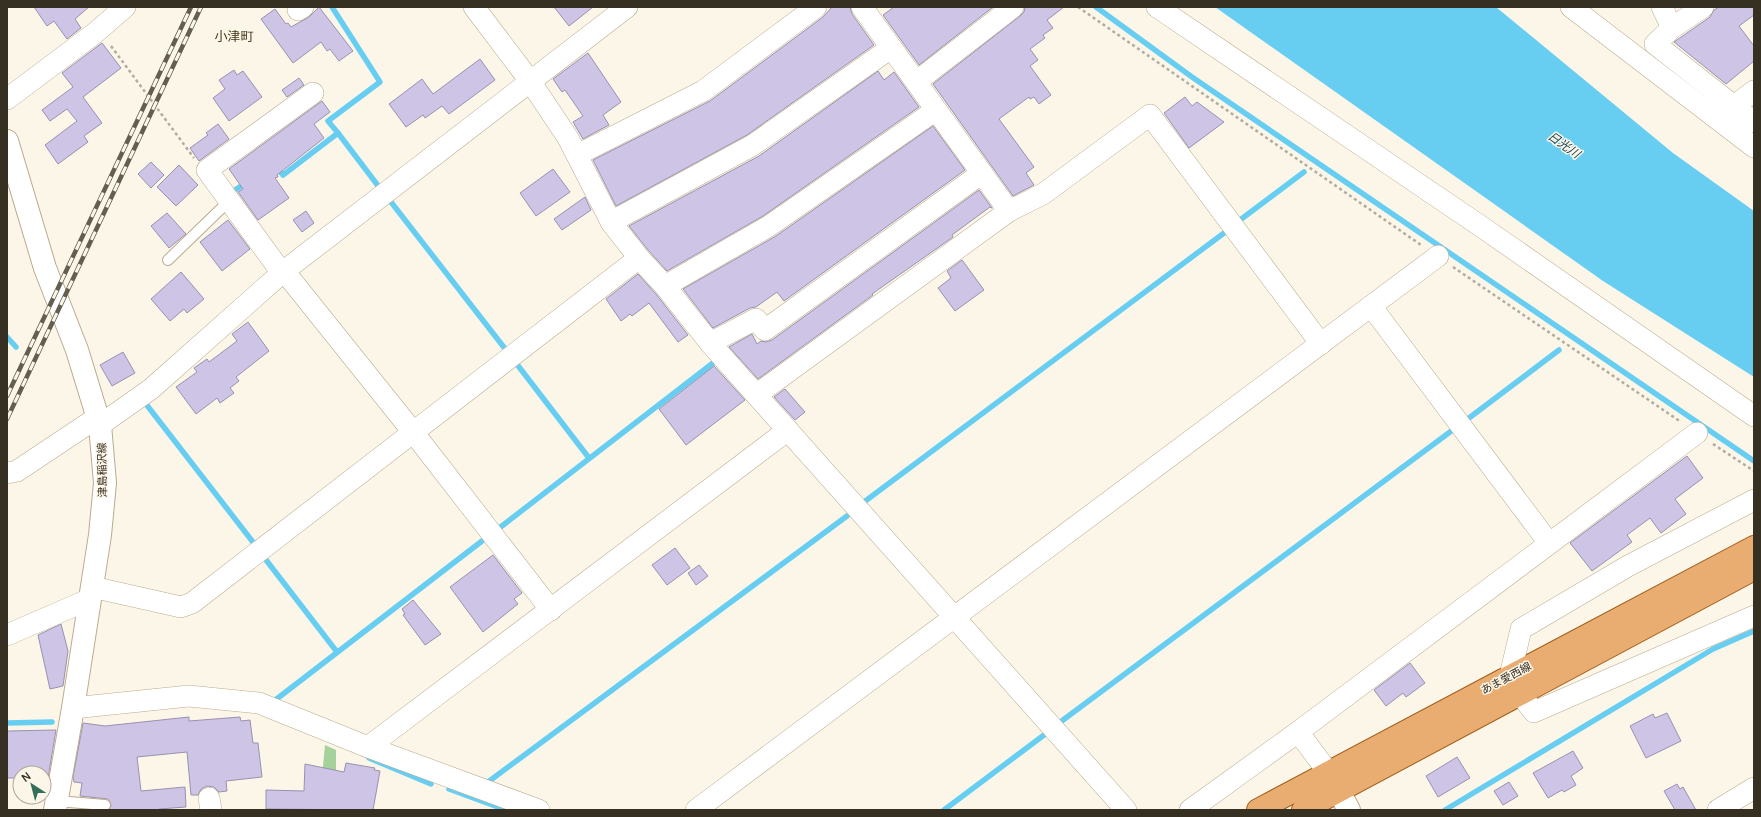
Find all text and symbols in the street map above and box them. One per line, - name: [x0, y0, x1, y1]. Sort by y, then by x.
- district label: 小津町: [214, 27, 254, 45]
- water label: 日光川: [1545, 127, 1586, 163]
- street label: 津島稲沢線: [94, 442, 109, 498]
- street label: あま愛西線: [1478, 658, 1534, 697]
- north arrow: [12, 765, 52, 805]
- text: N: [18, 768, 34, 785]

